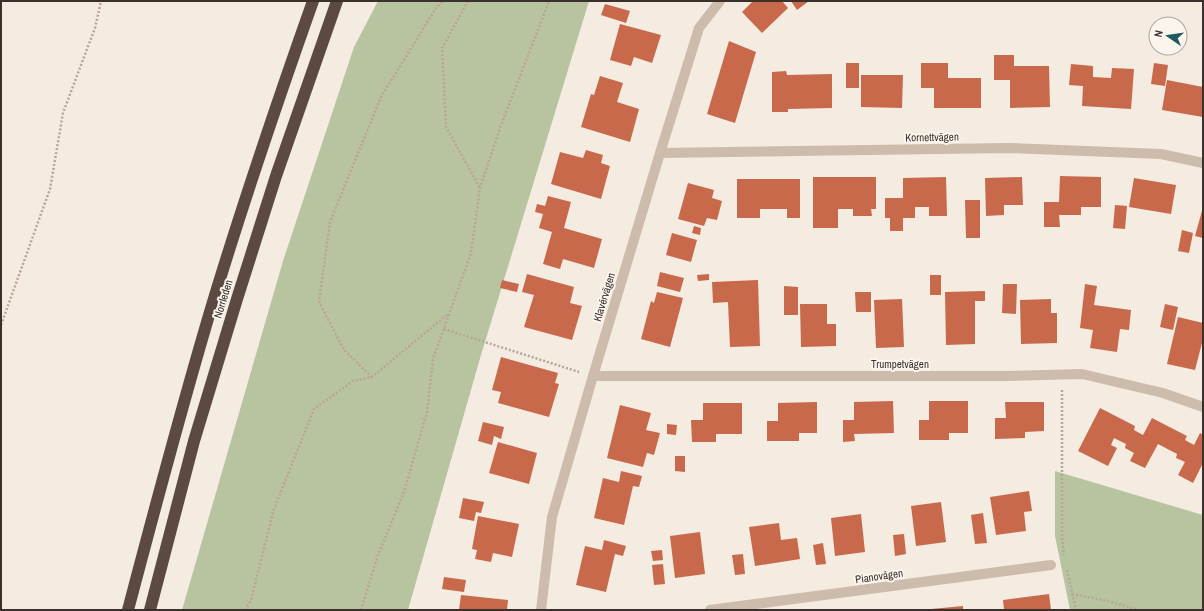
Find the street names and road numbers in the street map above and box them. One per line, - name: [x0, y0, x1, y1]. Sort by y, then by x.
- street label: Kornettvägen: [905, 130, 959, 144]
- street label: Klavérvägen: [590, 271, 618, 323]
- street label: Norrleden: [211, 278, 235, 320]
- street label: Trumpetvägen: [871, 357, 929, 371]
- street label: Pianovägen: [854, 566, 904, 586]

